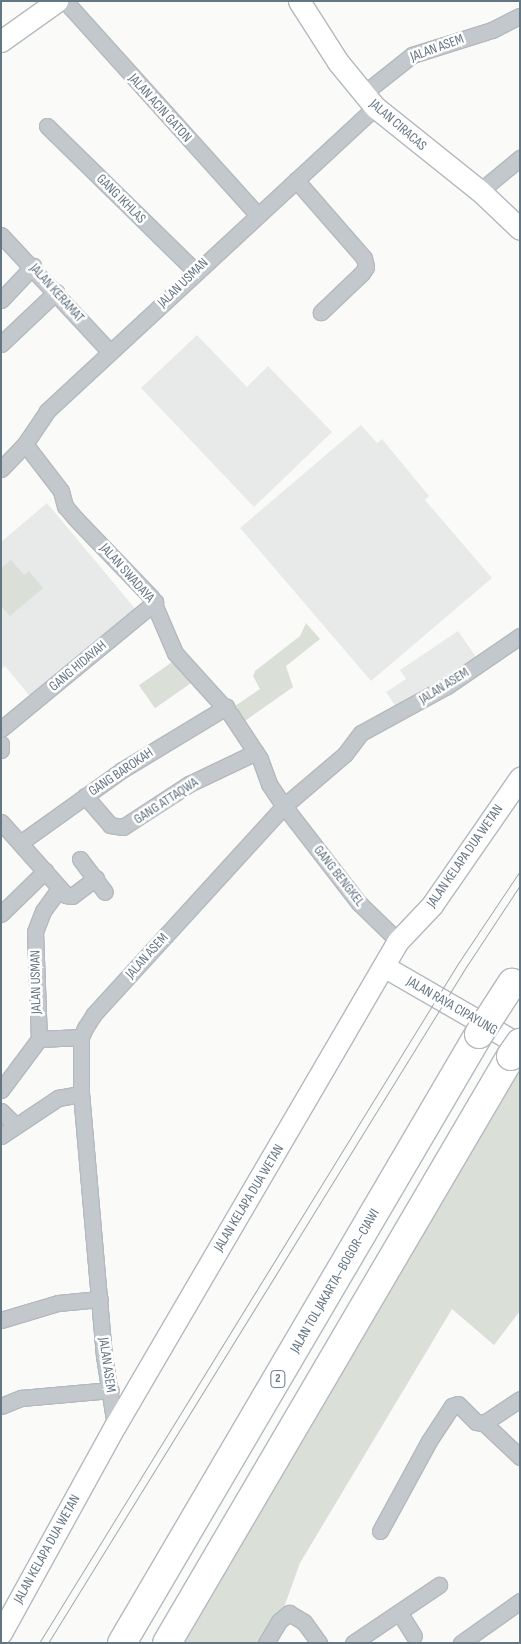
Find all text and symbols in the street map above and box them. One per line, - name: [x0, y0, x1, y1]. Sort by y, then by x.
- street label: JALAN ASEM: [408, 31, 466, 65]
- street label: JALAN ACIN GATON: [125, 70, 195, 146]
- street label: JALAN CIRACAS: [366, 96, 430, 154]
- street label: GANG IKHLAS: [93, 171, 149, 227]
- street label: JALAN USMAN: [154, 255, 212, 311]
- street label: JALAN KERAMAT: [26, 260, 88, 326]
- street label: JALAN SWADAYA: [96, 540, 158, 606]
- street label: GANG HIDAYAH: [46, 637, 110, 695]
- street label: JALAN ASEM: [416, 664, 472, 708]
- street label: GANG BAROKAH: [85, 744, 157, 800]
- street label: GANG ATTAQWA: [131, 774, 201, 828]
- street label: JALAN KELAPA DUA WETAN: [423, 801, 507, 911]
- street label: GANG BENGKEL: [310, 842, 368, 910]
- street label: JALAN ASEM: [122, 930, 172, 982]
- street label: JALAN USMAN: [27, 950, 45, 1014]
- street label: JALAN RAYA CIPAYUNG: [404, 973, 500, 1039]
- street label: JALAN KELAPA DUA WETAN: [210, 1141, 288, 1255]
- street label: JALAN TOL JAKARTA–BOGOR–CIAWI: [287, 1206, 383, 1356]
- street label: JALAN ASEM: [95, 1336, 119, 1394]
- road number: 2: [269, 1370, 287, 1388]
- street label: JALAN KELAPA DUA WETAN: [10, 1492, 84, 1606]

